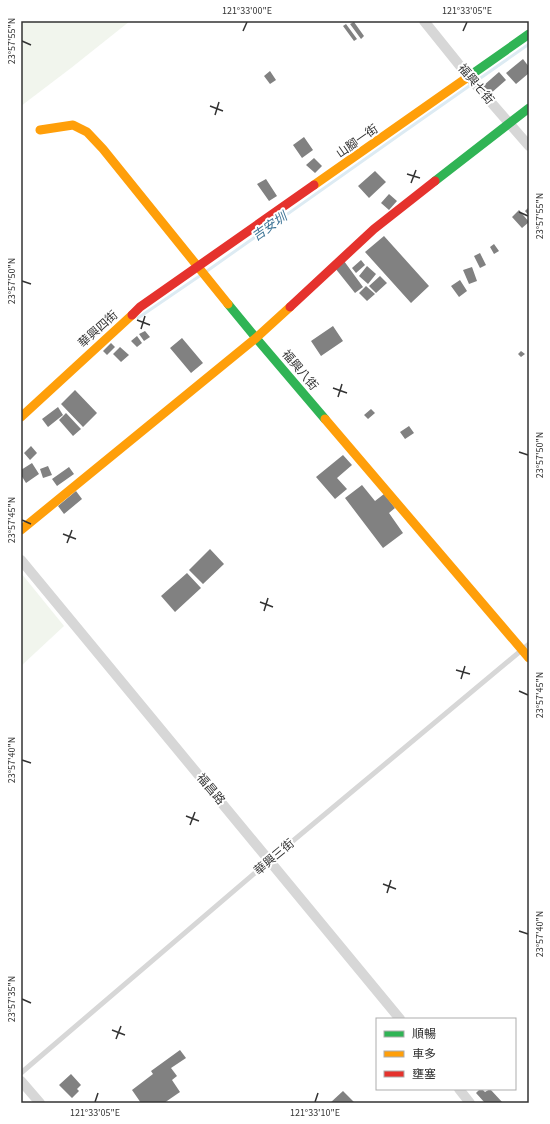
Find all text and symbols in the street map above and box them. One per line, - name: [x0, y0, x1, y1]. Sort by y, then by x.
- text: 121°33'00"E: [222, 4, 272, 18]
- text: 121°33'05"E: [442, 4, 492, 18]
- text: 23°57'55"N: [5, 18, 19, 64]
- street label: 福興七街: [454, 60, 498, 108]
- street label: 山腳一街: [333, 121, 382, 162]
- text: 23°57'55"N: [533, 193, 547, 239]
- water label: 吉安圳: [248, 207, 292, 245]
- text: 23°57'50"N: [5, 258, 19, 304]
- street label: 華興四街: [75, 307, 122, 352]
- street label: 福興八街: [278, 346, 322, 394]
- text: 23°57'50"N: [533, 432, 547, 478]
- text: 23°57'45"N: [5, 497, 19, 543]
- text: 23°57'45"N: [533, 672, 547, 718]
- text: 23°57'40"N: [5, 737, 19, 783]
- street label: 福昌路: [193, 770, 229, 809]
- street label: 華興三街: [250, 835, 298, 879]
- text: 23°57'40"N: [533, 911, 547, 957]
- text: 23°57'35"N: [5, 976, 19, 1022]
- legend: [376, 1018, 516, 1090]
- text: 順暢: [412, 1026, 436, 1043]
- text: 車多: [412, 1046, 436, 1063]
- text: 壅塞: [412, 1066, 436, 1083]
- text: 121°33'05"E: [70, 1106, 120, 1120]
- text: 121°33'10"E: [290, 1106, 340, 1120]

